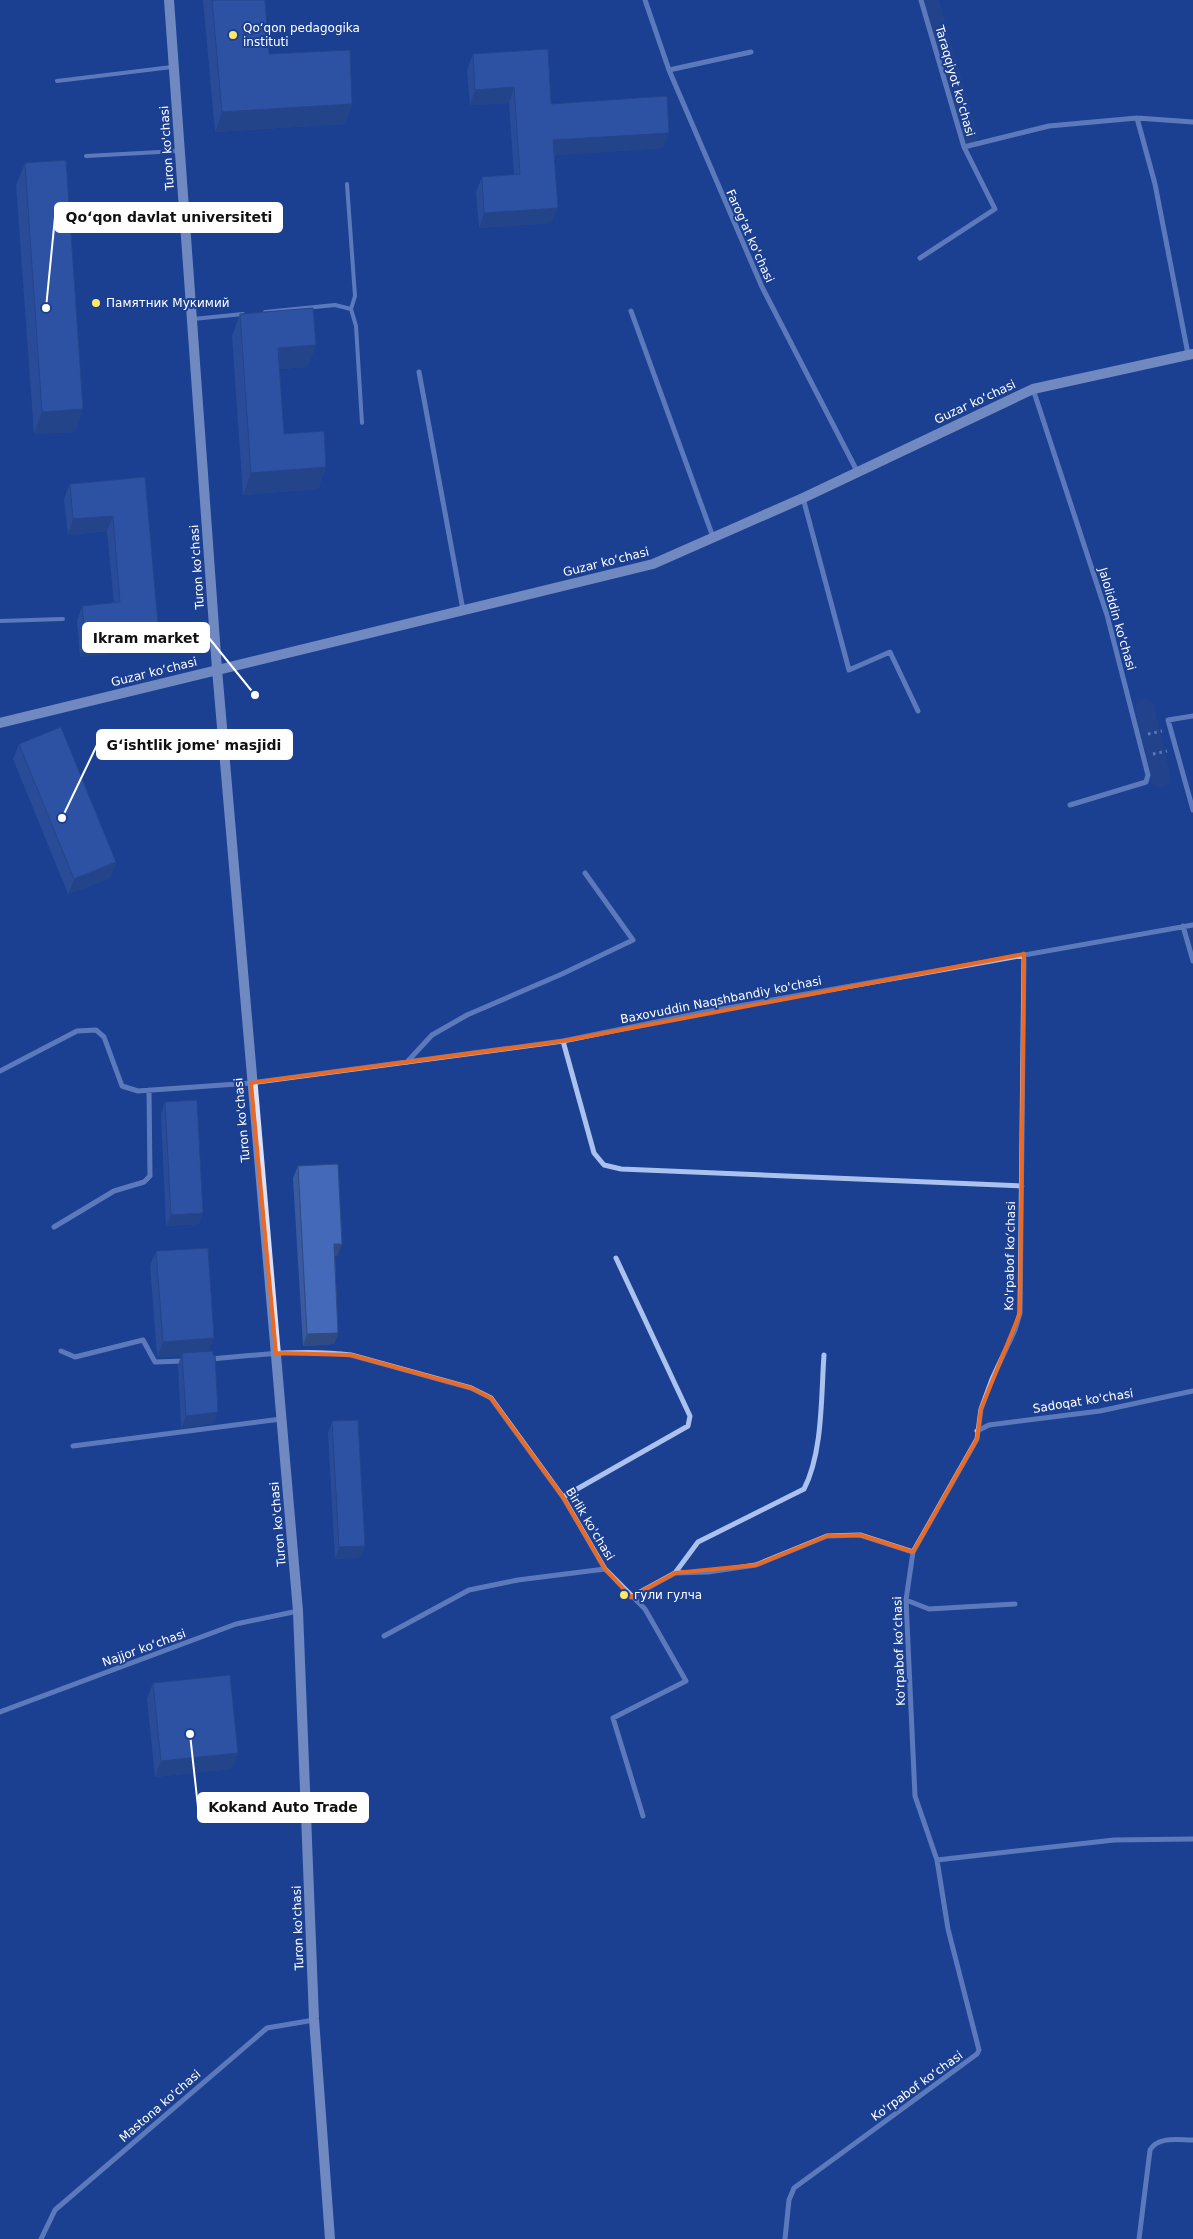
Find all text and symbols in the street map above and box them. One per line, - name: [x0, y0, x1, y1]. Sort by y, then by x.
- place label: Qoʻqon pedagogika instituti: [243, 21, 360, 49]
- street label: Taraqqiyot ko'chasi: [932, 23, 978, 138]
- marker: Qoʻqon pedagogika instituti: [227, 29, 239, 41]
- street label: Turon ko'chasi: [157, 105, 177, 192]
- street label: Farog'at ko'chasi: [723, 187, 777, 285]
- callout: Qoʻqon davlat universiteti: [55, 203, 282, 232]
- text: Qoʻqon davlat universiteti: [66, 209, 272, 225]
- place label: Памятник Мукимий: [106, 296, 230, 310]
- marker: Памятник Мукимий: [90, 297, 102, 309]
- street label: Guzar koʻchasi: [932, 377, 1018, 427]
- street label: Turon ko'chasi: [187, 524, 207, 611]
- street label: Guzar koʻchasi: [562, 545, 650, 579]
- street label: Jaloliddin ko'chasi: [1095, 565, 1138, 672]
- callout: Ikram market: [83, 623, 209, 652]
- text: Ikram market: [93, 630, 199, 646]
- street label: Guzar koʻchasi: [110, 655, 198, 689]
- callout: Gʻishtlik jome' masjidi: [97, 730, 292, 759]
- text: Gʻishtlik jome' masjidi: [107, 737, 281, 753]
- street label: Baxovuddin Naqshbandiy ko'chasi: [619, 974, 823, 1026]
- street label: Turon ko'chasi: [231, 1077, 253, 1164]
- street label: Ko'rpabof koʻchasi: [1002, 1201, 1018, 1311]
- street label: Sadoqat ko'chasi: [1032, 1386, 1134, 1416]
- street label: Turon ko'chasi: [267, 1481, 289, 1568]
- street label: Birlik ko'chasi: [563, 1485, 617, 1563]
- place label: гули гулча: [634, 1588, 702, 1602]
- marker: гули гулча: [618, 1589, 630, 1601]
- street label: Ko'rpabof koʻchasi: [890, 1596, 908, 1706]
- street label: Najjor koʻchasi: [100, 1626, 188, 1670]
- callout: Kokand Auto Trade: [198, 1793, 368, 1822]
- text: Kokand Auto Trade: [208, 1799, 358, 1815]
- street label: Turon ko'chasi: [290, 1885, 307, 1972]
- street label: Ko'rpabof koʻchasi: [869, 2048, 965, 2124]
- street label: Mastona ko'chasi: [117, 2067, 203, 2145]

